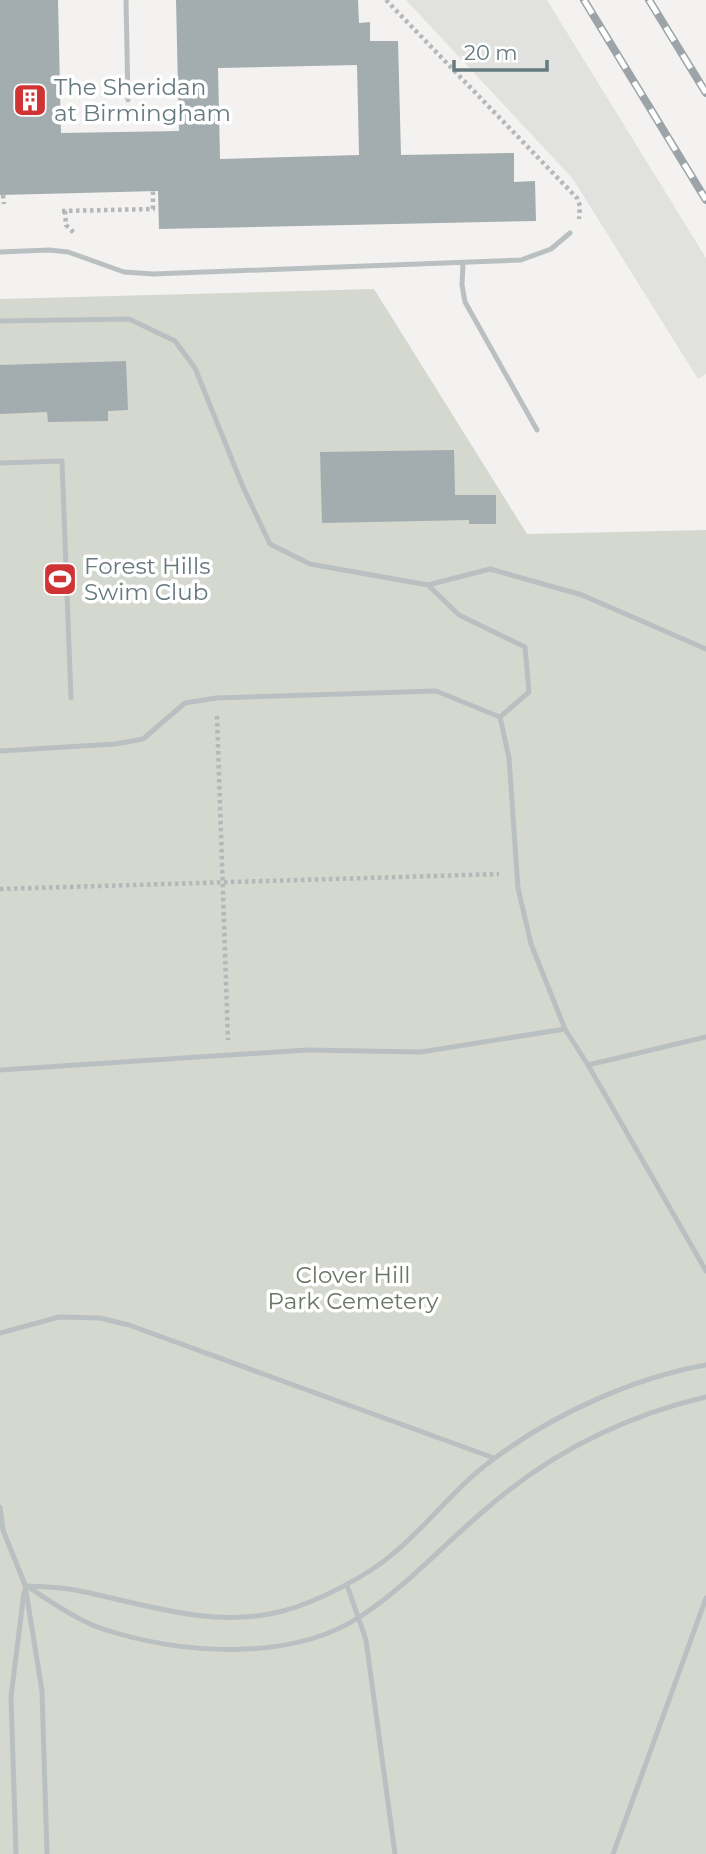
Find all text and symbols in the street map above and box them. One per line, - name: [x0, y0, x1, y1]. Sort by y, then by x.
- scale bar: [454, 28, 547, 72]
- text: 20 m: [464, 40, 518, 65]
- place label: The Sheridan at Birmingham: [54, 73, 231, 127]
- building icon: The Sheridan at Birmingham: [11, 81, 49, 119]
- place label: Forest Hills Swim Club: [84, 552, 210, 606]
- sports icon: Forest Hills Swim Club: [41, 560, 79, 598]
- park label: Clover Hill Park Cemetery: [268, 1261, 439, 1315]

